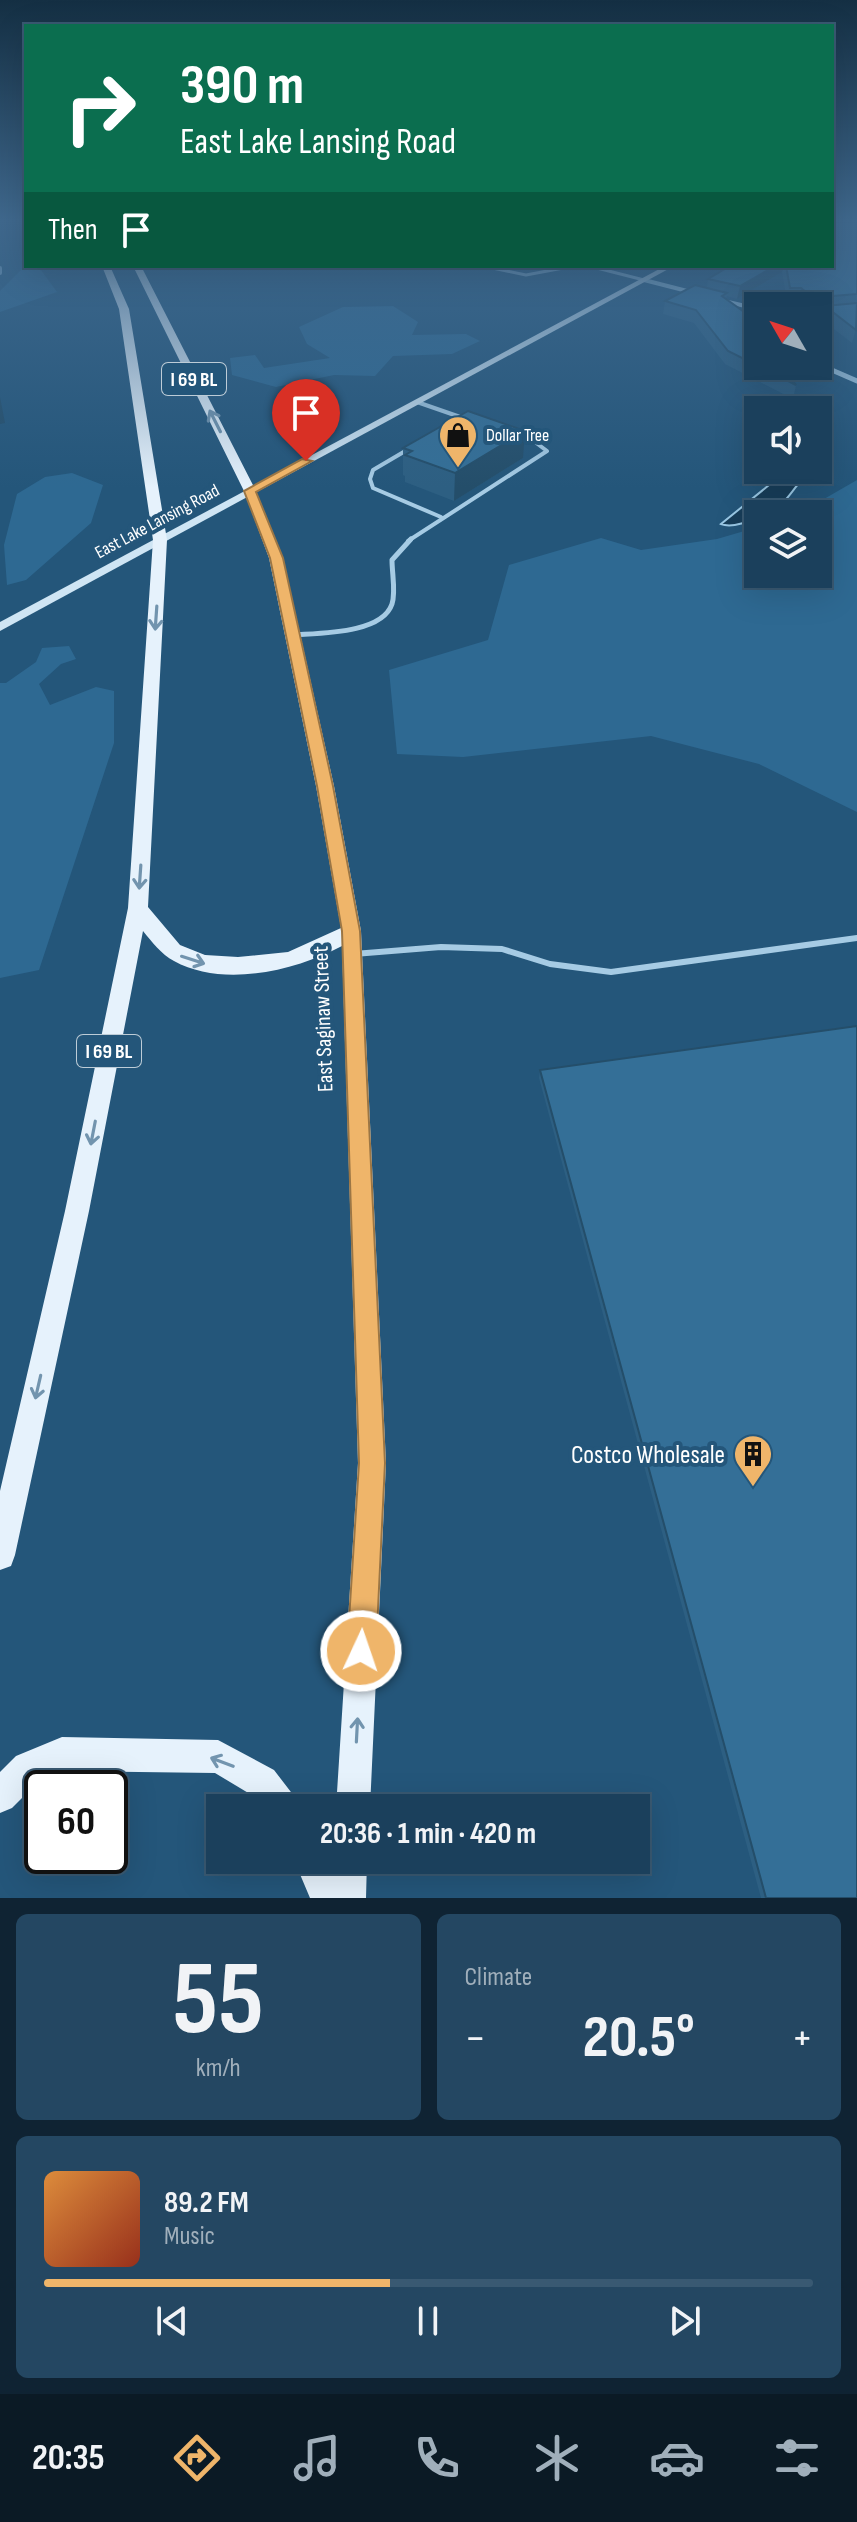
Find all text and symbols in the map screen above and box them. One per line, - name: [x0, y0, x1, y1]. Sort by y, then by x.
- text: 390 m: [180, 53, 304, 120]
- icon: right: [48, 56, 152, 160]
- text: East Lake Lansing Road: [180, 121, 456, 164]
- icon: arrive: [114, 208, 158, 252]
- text: Then: [48, 212, 98, 248]
- north arrow: [744, 292, 832, 380]
- map controls: [744, 292, 832, 588]
- road number: I 69 BL: [162, 363, 226, 395]
- pin: [272, 379, 340, 461]
- icon: arrive: [284, 391, 328, 435]
- button: sound: [744, 396, 832, 484]
- one-way arrow: [207, 410, 222, 434]
- shop icon: Dollar Tree: [437, 414, 479, 469]
- place label: Dollar Tree: [486, 425, 549, 446]
- street label: East Lake Lansing Road: [91, 480, 223, 563]
- button: layers: [744, 500, 832, 588]
- one-way arrow: [148, 604, 163, 631]
- one-way arrow: [132, 863, 147, 890]
- street label: East Saginaw Street: [307, 945, 340, 1092]
- one-way arrow: [180, 954, 205, 968]
- road number: I 69 BL: [77, 1035, 141, 1067]
- one-way arrow: [85, 1119, 100, 1145]
- one-way arrow: [30, 1373, 45, 1399]
- building icon: Costco Wholesale: [732, 1433, 774, 1488]
- place label: Costco Wholesale: [571, 1440, 725, 1471]
- position arrow: [319, 1609, 403, 1693]
- one-way arrow: [350, 1717, 365, 1744]
- one-way arrow: [210, 1753, 235, 1768]
- speed limit sign: 60: [24, 1770, 128, 1874]
- text: 20:36 · 1 min · 420 m: [320, 1816, 536, 1852]
- text: 55: [173, 1938, 264, 2063]
- text: Climate: [465, 1962, 532, 1993]
- text: 20.5°: [583, 2002, 695, 2074]
- text: −: [465, 2012, 486, 2065]
- text: +: [791, 2012, 813, 2065]
- text: km/h: [196, 2053, 241, 2084]
- text: 89.2 FM: [164, 2185, 249, 2221]
- text: Music: [164, 2221, 215, 2252]
- icon: previous: [150, 2299, 194, 2343]
- icon: pause: [406, 2299, 450, 2343]
- icon: next: [663, 2299, 707, 2343]
- icon: directions: [169, 2430, 225, 2486]
- icon: music: [289, 2430, 345, 2486]
- icon: phone: [409, 2430, 465, 2486]
- icon: climate: [529, 2430, 585, 2486]
- icon: car: [649, 2430, 705, 2486]
- icon: filters: [769, 2430, 825, 2486]
- text: 20:35: [32, 2437, 104, 2480]

